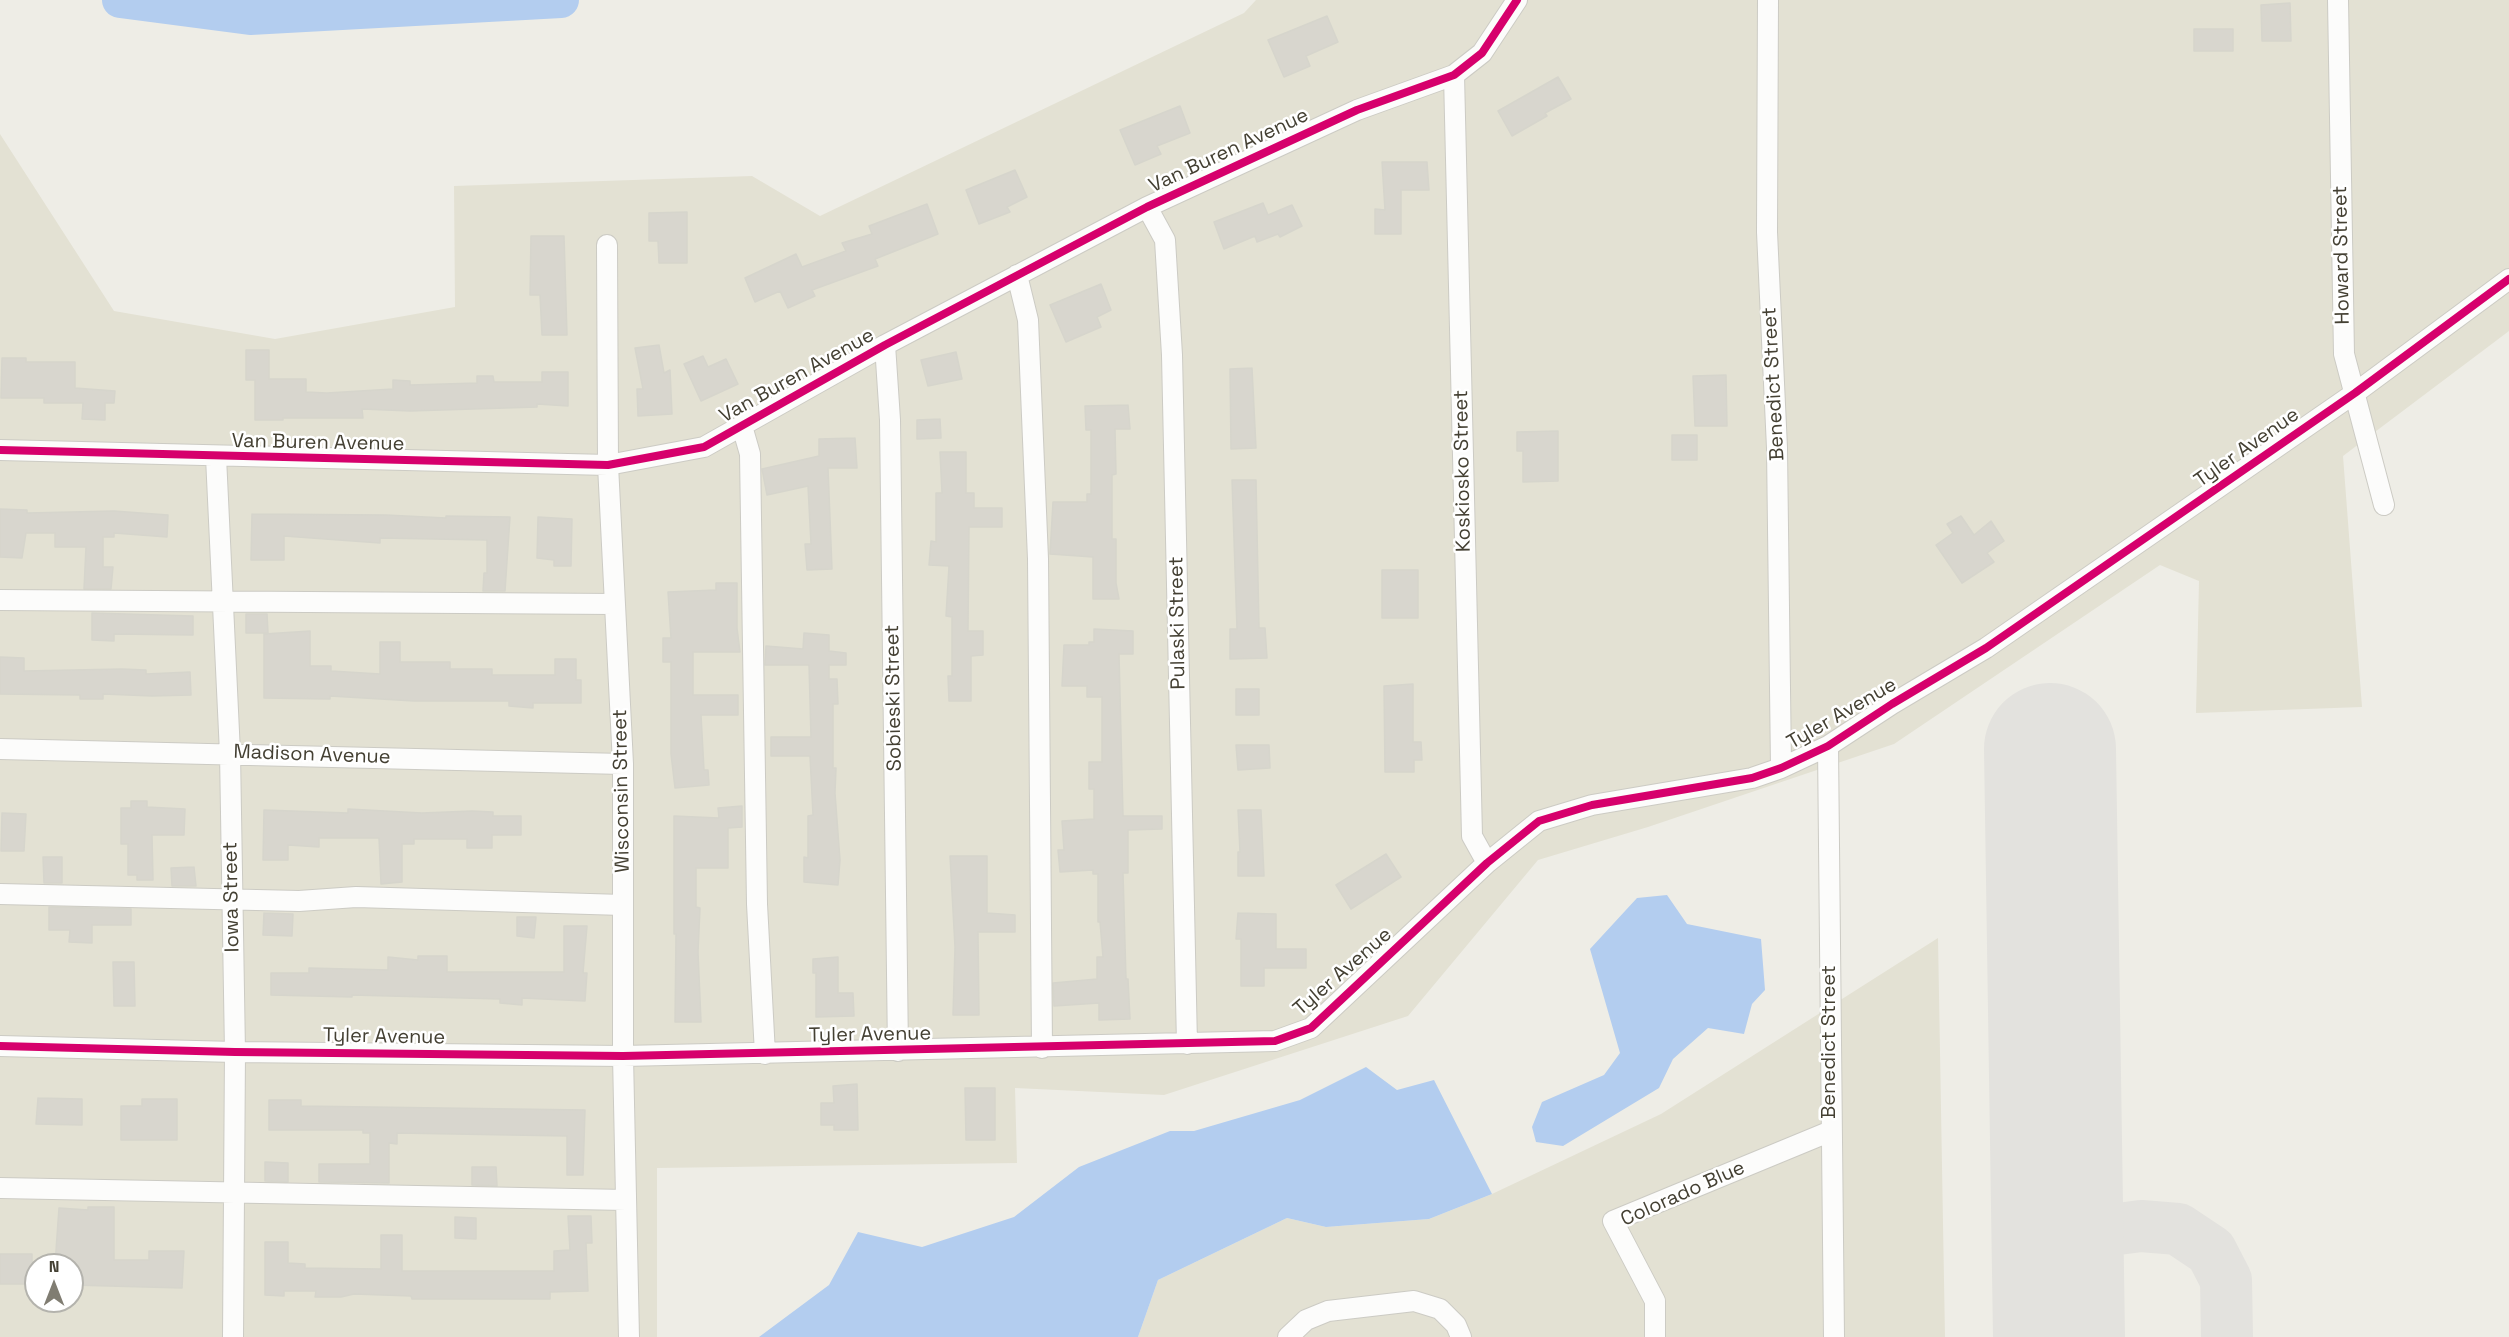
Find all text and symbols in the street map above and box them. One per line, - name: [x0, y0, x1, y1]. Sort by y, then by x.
- street label: Van Buren Avenue: [1145, 104, 1313, 198]
- street label: Howard Street: [2329, 185, 2355, 325]
- street label: Benedict Street: [1758, 306, 1790, 462]
- street label: Van Buren Avenue: [715, 324, 879, 428]
- street label: Koskiosko Street: [1450, 390, 1476, 552]
- street label: Tyler Avenue: [2190, 403, 2304, 493]
- street label: Van Buren Avenue: [231, 429, 405, 457]
- street label: Pulaski Street: [1165, 556, 1191, 690]
- street label: Sobieski Street: [881, 624, 907, 772]
- street label: Tyler Avenue: [1783, 673, 1901, 755]
- street label: Wisconsin Street: [609, 709, 635, 873]
- street label: Madison Avenue: [233, 740, 391, 770]
- street label: Iowa Street: [219, 841, 245, 953]
- street label: Tyler Avenue: [1289, 923, 1397, 1021]
- street label: Benedict Street: [1818, 965, 1842, 1119]
- street label: Tyler Avenue: [809, 1022, 931, 1048]
- street label: Tyler Avenue: [323, 1024, 445, 1050]
- street label: Colorado Blue: [1617, 1156, 1749, 1232]
- north arrow: [24, 1253, 84, 1313]
- text: N: [49, 1256, 59, 1277]

